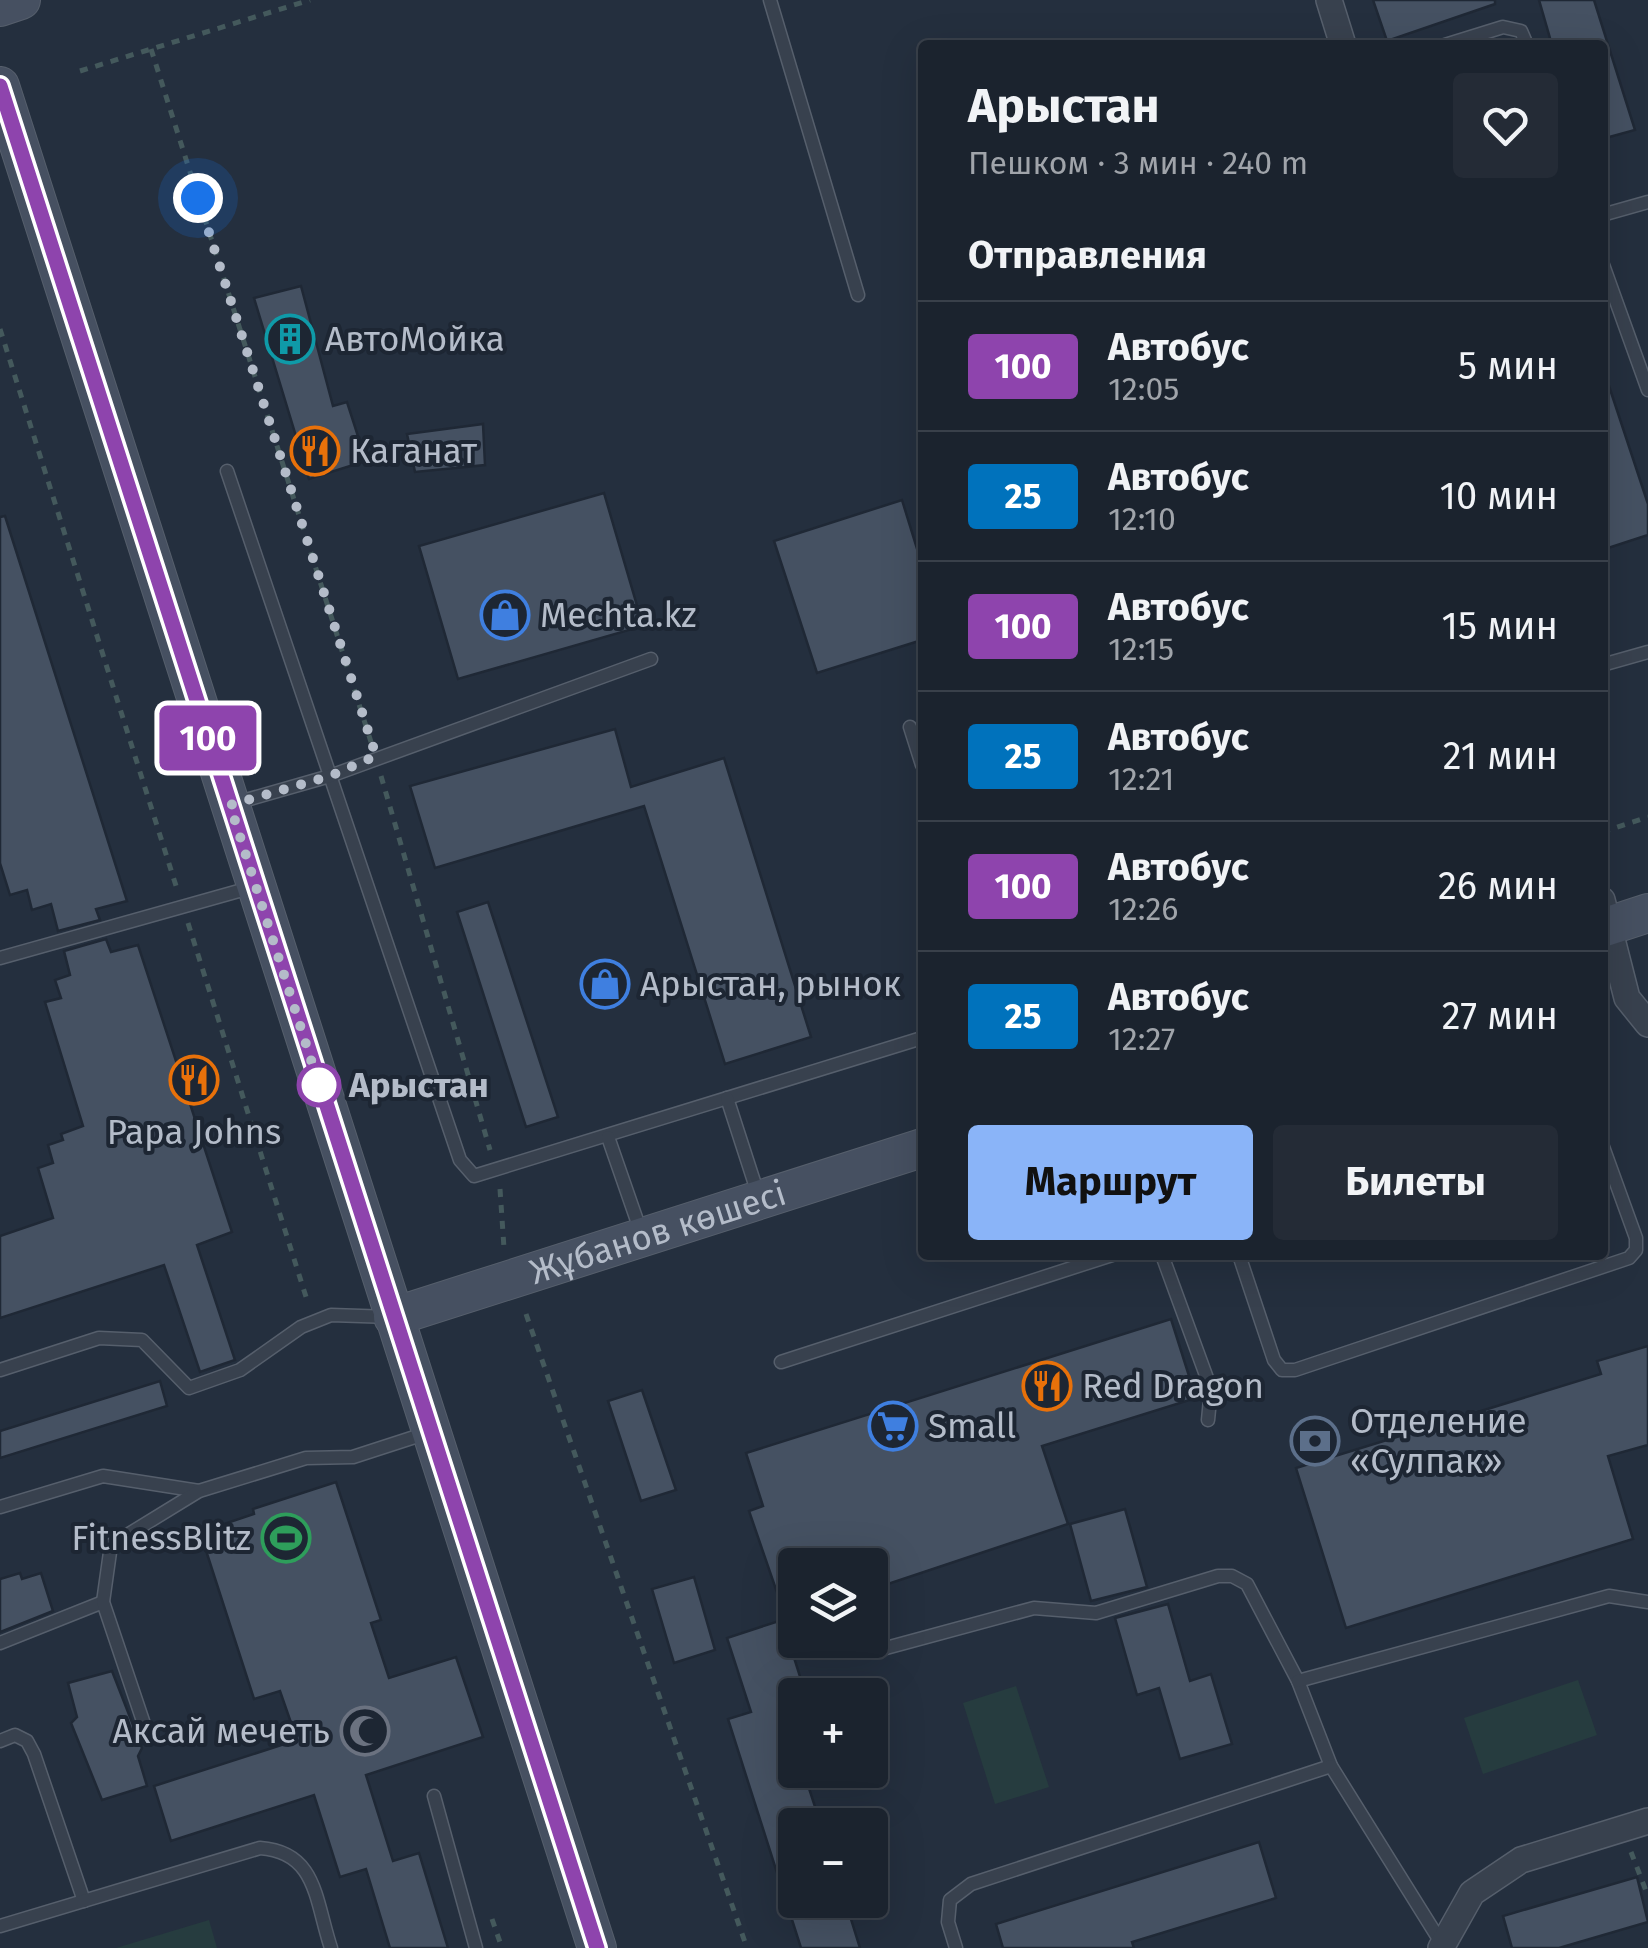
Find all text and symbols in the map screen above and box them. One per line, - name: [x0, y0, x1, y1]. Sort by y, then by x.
- button: heart: [1453, 73, 1558, 178]
- text: Арыстан: [968, 77, 1160, 135]
- text: Пешком · 3 мин · 240 m: [968, 144, 1308, 182]
- your location: [173, 173, 223, 223]
- text: Отправления: [968, 232, 1207, 278]
- building icon: АвтоМойка: [264, 313, 316, 365]
- place label: АвтоМойка: [325, 318, 505, 360]
- text: Автобус: [1108, 324, 1249, 370]
- text: 5 мин: [1458, 343, 1558, 389]
- text: 100: [994, 345, 1052, 387]
- text: 12:05: [1108, 370, 1179, 408]
- restaurant icon: Каганат: [289, 425, 341, 477]
- place label: Каганат: [350, 430, 477, 472]
- text: Автобус: [1108, 454, 1249, 500]
- text: 10 мин: [1439, 473, 1558, 519]
- text: 25: [1005, 475, 1041, 517]
- text: 12:10: [1108, 500, 1176, 538]
- text: Автобус: [1108, 584, 1249, 630]
- shop icon: Mechta.kz: [479, 589, 531, 641]
- place label: Mechta.kz: [540, 594, 697, 636]
- text: 15 мин: [1442, 603, 1558, 649]
- text: 100: [994, 605, 1052, 647]
- text: 12:15: [1108, 630, 1174, 668]
- line badge: 100: [150, 706, 266, 770]
- text: Автобус: [1108, 714, 1249, 760]
- text: 100: [179, 717, 237, 759]
- text: 21 мин: [1443, 733, 1558, 779]
- text: 25: [1005, 735, 1041, 777]
- text: 12:21: [1108, 760, 1174, 798]
- text: Автобус: [1108, 844, 1249, 890]
- text: 26 мин: [1438, 863, 1558, 909]
- text: 100: [994, 865, 1052, 907]
- text: 12:26: [1108, 890, 1178, 928]
- shop icon: Арыстан, рынок: [579, 958, 631, 1010]
- place label: Арыстан, рынок: [640, 963, 901, 1005]
- text: Автобус: [1108, 974, 1249, 1020]
- text: 27 мин: [1442, 993, 1558, 1039]
- text: 25: [1005, 995, 1041, 1037]
- text: 12:27: [1108, 1020, 1175, 1058]
- restaurant icon: Papa Johns: [168, 1054, 220, 1106]
- marker: Арыстан: [298, 1064, 340, 1106]
- place label: Арыстан: [348, 1064, 489, 1106]
- place label: Papa Johns: [107, 1111, 281, 1153]
- button: Маршрут: [968, 1125, 1253, 1240]
- button: Билеты: [1273, 1125, 1558, 1240]
- street label: Жұбанов көшесі: [524, 1172, 791, 1293]
- restaurant icon: Red Dragon: [1021, 1360, 1073, 1412]
- place label: Red Dragon: [1082, 1365, 1264, 1407]
- supermarket icon: Small: [867, 1400, 919, 1452]
- place label: Отделение «Сулпак»: [1350, 1400, 1527, 1482]
- place label: Small: [928, 1405, 1016, 1447]
- bank icon: Отделение «Сулпак»: [1289, 1415, 1341, 1467]
- sports icon: FitnessBlitz: [260, 1512, 312, 1564]
- place label: FitnessBlitz: [71, 1517, 251, 1559]
- map controls: [778, 1548, 888, 1918]
- button: layers: [778, 1548, 888, 1658]
- button: +: [778, 1678, 888, 1788]
- mosque icon: Аксай мечеть: [339, 1705, 391, 1757]
- place label: Аксай мечеть: [112, 1710, 330, 1752]
- button: −: [778, 1808, 888, 1918]

